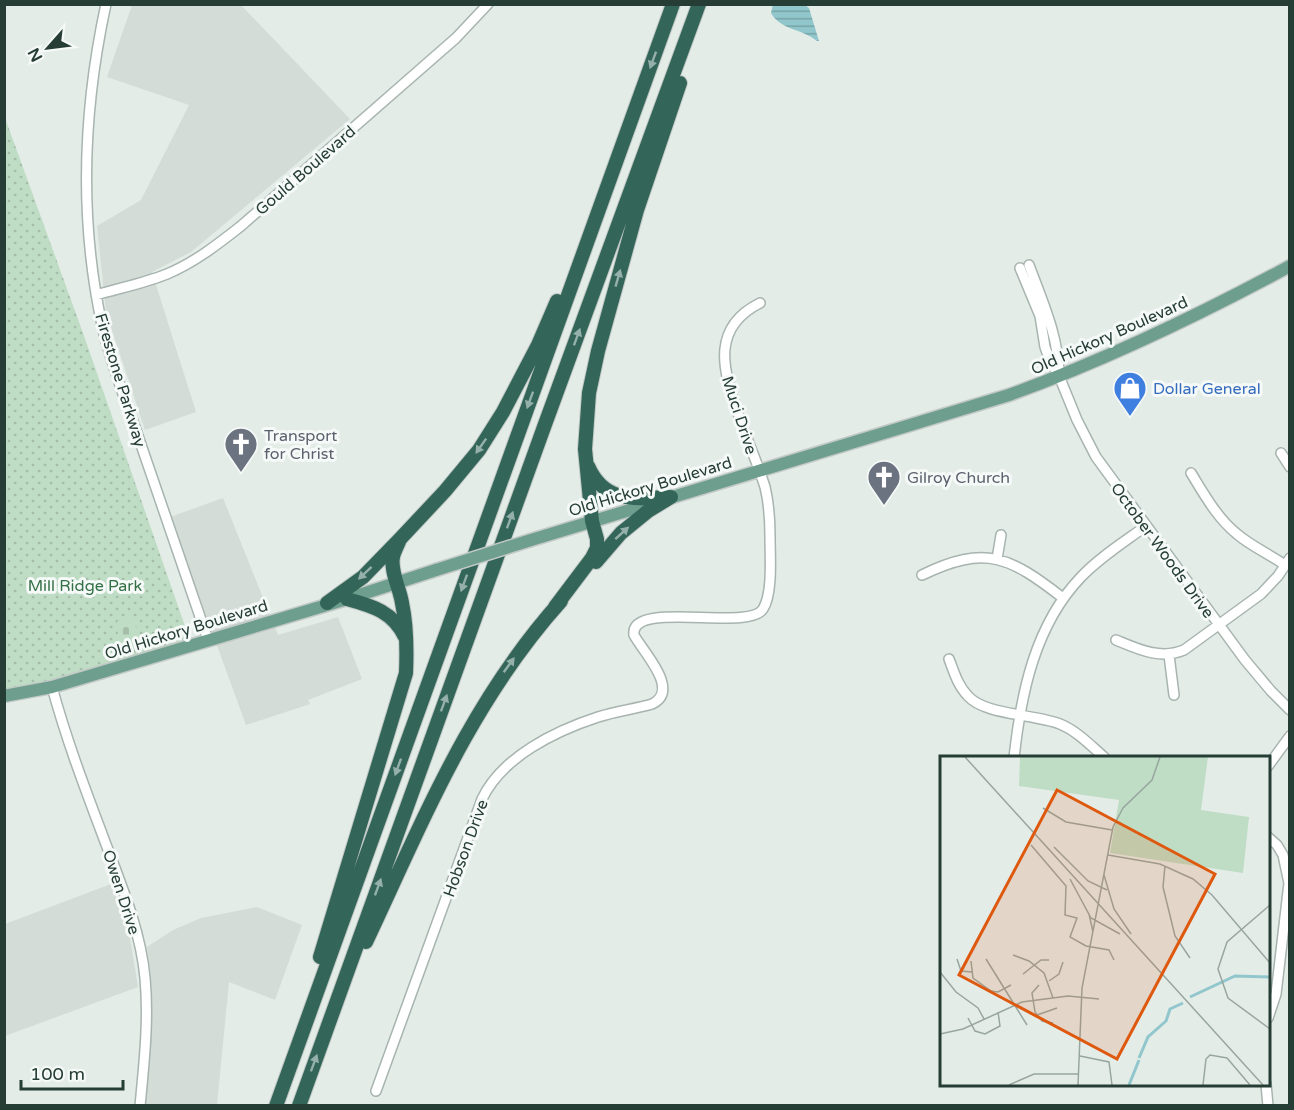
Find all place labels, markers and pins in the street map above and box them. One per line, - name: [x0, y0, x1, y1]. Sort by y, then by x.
- shop icon: Dollar General: [1112, 370, 1148, 417]
- place label: Dollar General: [1153, 379, 1261, 399]
- church icon: Transport for Christ: [223, 426, 259, 473]
- place label: Transport for Christ: [264, 426, 337, 464]
- church icon: Gilroy Church: [866, 459, 902, 506]
- place label: Gilroy Church: [907, 468, 1010, 488]

